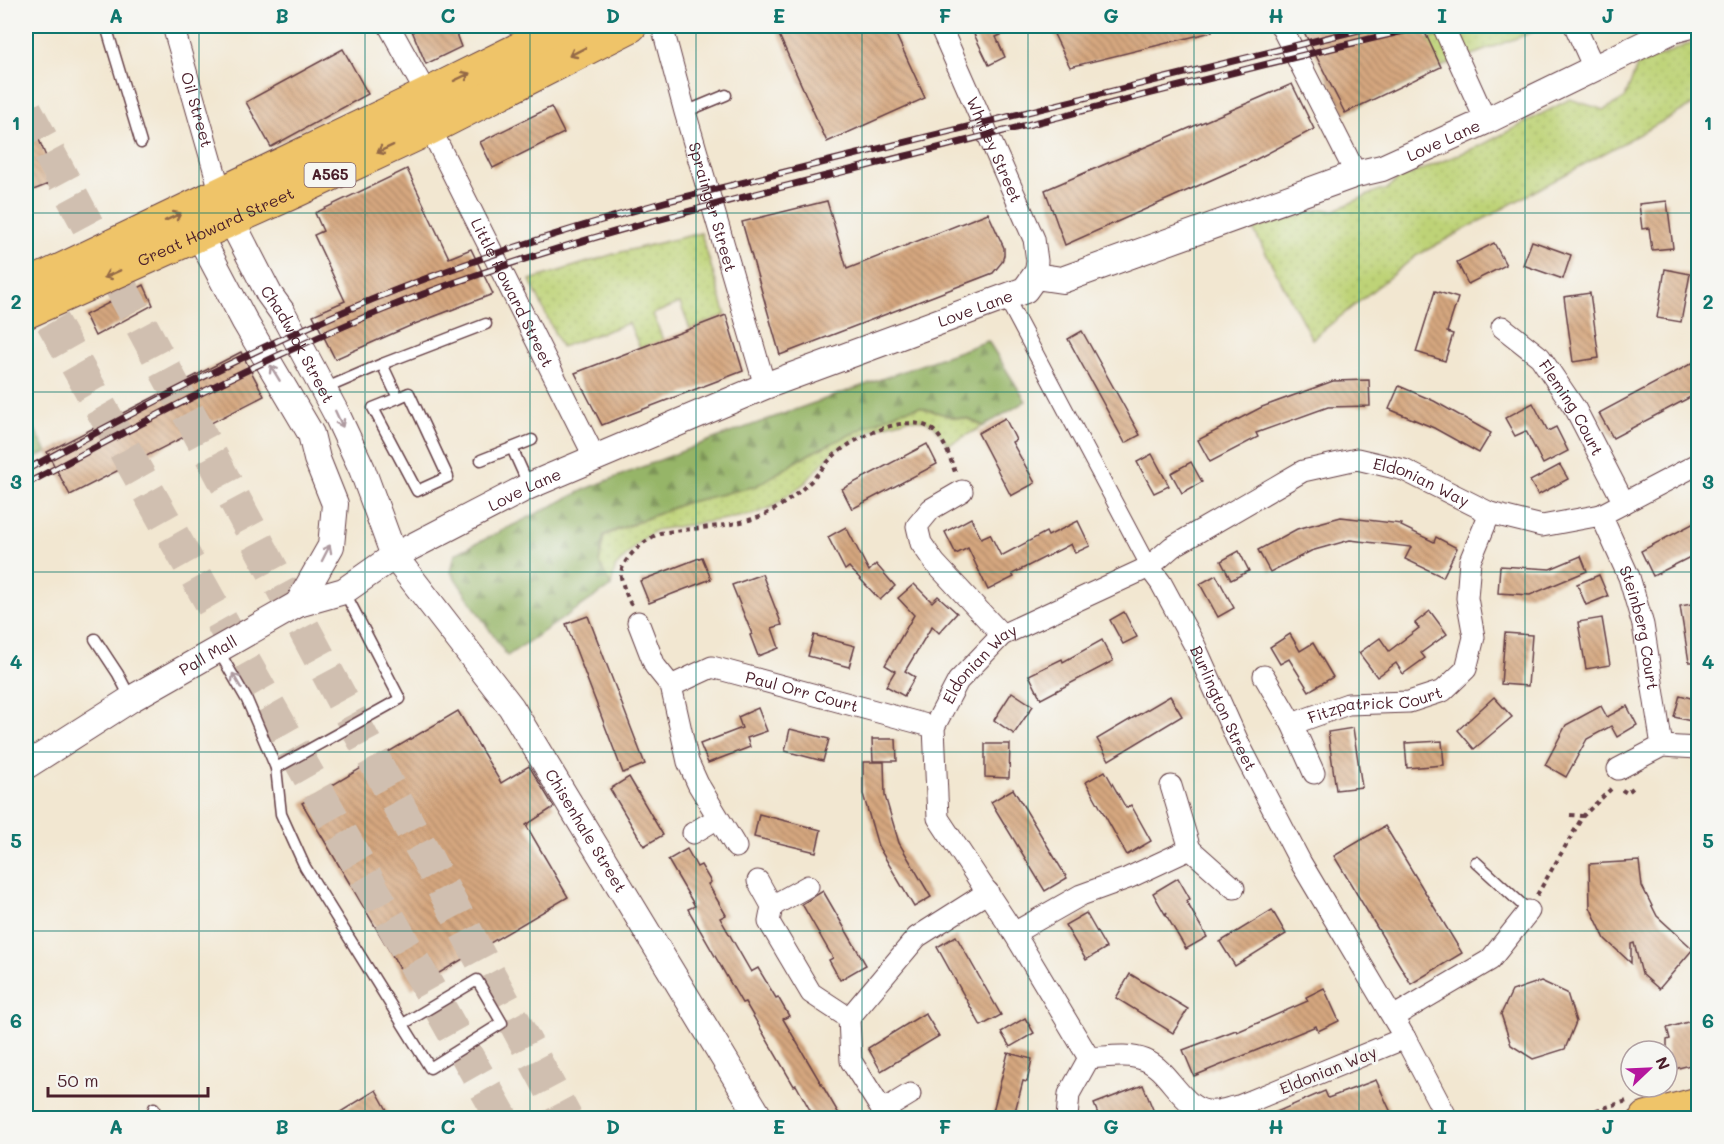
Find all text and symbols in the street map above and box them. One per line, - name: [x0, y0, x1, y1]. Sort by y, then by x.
- text: A: [109, 2, 123, 28]
- text: B: [275, 2, 289, 28]
- text: C: [441, 2, 456, 28]
- text: D: [606, 2, 620, 28]
- text: E: [773, 2, 785, 28]
- text: F: [939, 2, 952, 28]
- text: G: [1103, 2, 1119, 28]
- text: H: [1268, 2, 1284, 28]
- text: I: [1437, 2, 1447, 28]
- text: J: [1601, 2, 1615, 28]
- one-way arrow: [569, 47, 587, 58]
- street label: Oil Street: [177, 69, 218, 150]
- one-way arrow: [453, 71, 471, 83]
- street label: Whitley Street: [962, 93, 1027, 205]
- text: 1: [12, 109, 20, 135]
- text: 1: [1704, 109, 1712, 135]
- street label: Love Lane: [1403, 114, 1483, 166]
- street label: Sprainger Street: [684, 140, 742, 274]
- one-way arrow: [376, 144, 394, 156]
- road number: A565: [304, 163, 356, 187]
- street label: Great Howard Street: [134, 182, 297, 271]
- one-way arrow: [164, 211, 182, 223]
- street label: Little Howard Street: [467, 214, 559, 370]
- one-way arrow: [103, 268, 121, 280]
- street label: Chadwick Street: [256, 282, 340, 406]
- street label: Love Lane: [935, 284, 1016, 331]
- text: 2: [10, 288, 22, 314]
- text: 2: [1702, 288, 1714, 314]
- street label: Fleming Court: [1535, 355, 1609, 459]
- one-way arrow: [269, 365, 281, 382]
- one-way arrow: [333, 410, 345, 428]
- street label: Eldonian Way: [1371, 452, 1473, 511]
- street label: Love Lane: [484, 463, 564, 516]
- text: 3: [10, 468, 22, 494]
- text: 3: [1702, 468, 1714, 494]
- one-way arrow: [321, 544, 333, 562]
- street label: Steinberg Court: [1615, 562, 1664, 691]
- street label: Eldonian Way: [937, 619, 1020, 707]
- street label: Pall Mall: [175, 630, 241, 680]
- street label: Burlington Street: [1186, 642, 1262, 774]
- text: 4: [10, 648, 23, 674]
- text: 4: [1702, 648, 1715, 674]
- street label: Paul Orr Court: [743, 666, 861, 716]
- one-way arrow: [230, 673, 242, 690]
- street label: Fitzpatrick Court: [1305, 681, 1445, 728]
- street label: Chisenhale Street: [541, 765, 632, 896]
- text: 5: [10, 827, 22, 853]
- text: 5: [1702, 827, 1714, 853]
- text: 6: [10, 1007, 22, 1033]
- text: 6: [1702, 1007, 1714, 1033]
- north arrow: [1619, 1039, 1679, 1099]
- street label: Eldonian Way: [1276, 1041, 1379, 1099]
- text: N: [1651, 1053, 1675, 1073]
- scale bar: [48, 1060, 208, 1098]
- text: 50 m: [57, 1068, 99, 1092]
- text: A: [109, 1113, 123, 1139]
- text: B: [275, 1113, 289, 1139]
- text: C: [441, 1113, 456, 1139]
- text: D: [606, 1113, 620, 1139]
- text: E: [773, 1113, 785, 1139]
- text: F: [939, 1113, 952, 1139]
- text: G: [1103, 1113, 1119, 1139]
- text: H: [1268, 1113, 1284, 1139]
- text: I: [1437, 1113, 1447, 1139]
- text: J: [1601, 1113, 1615, 1139]

